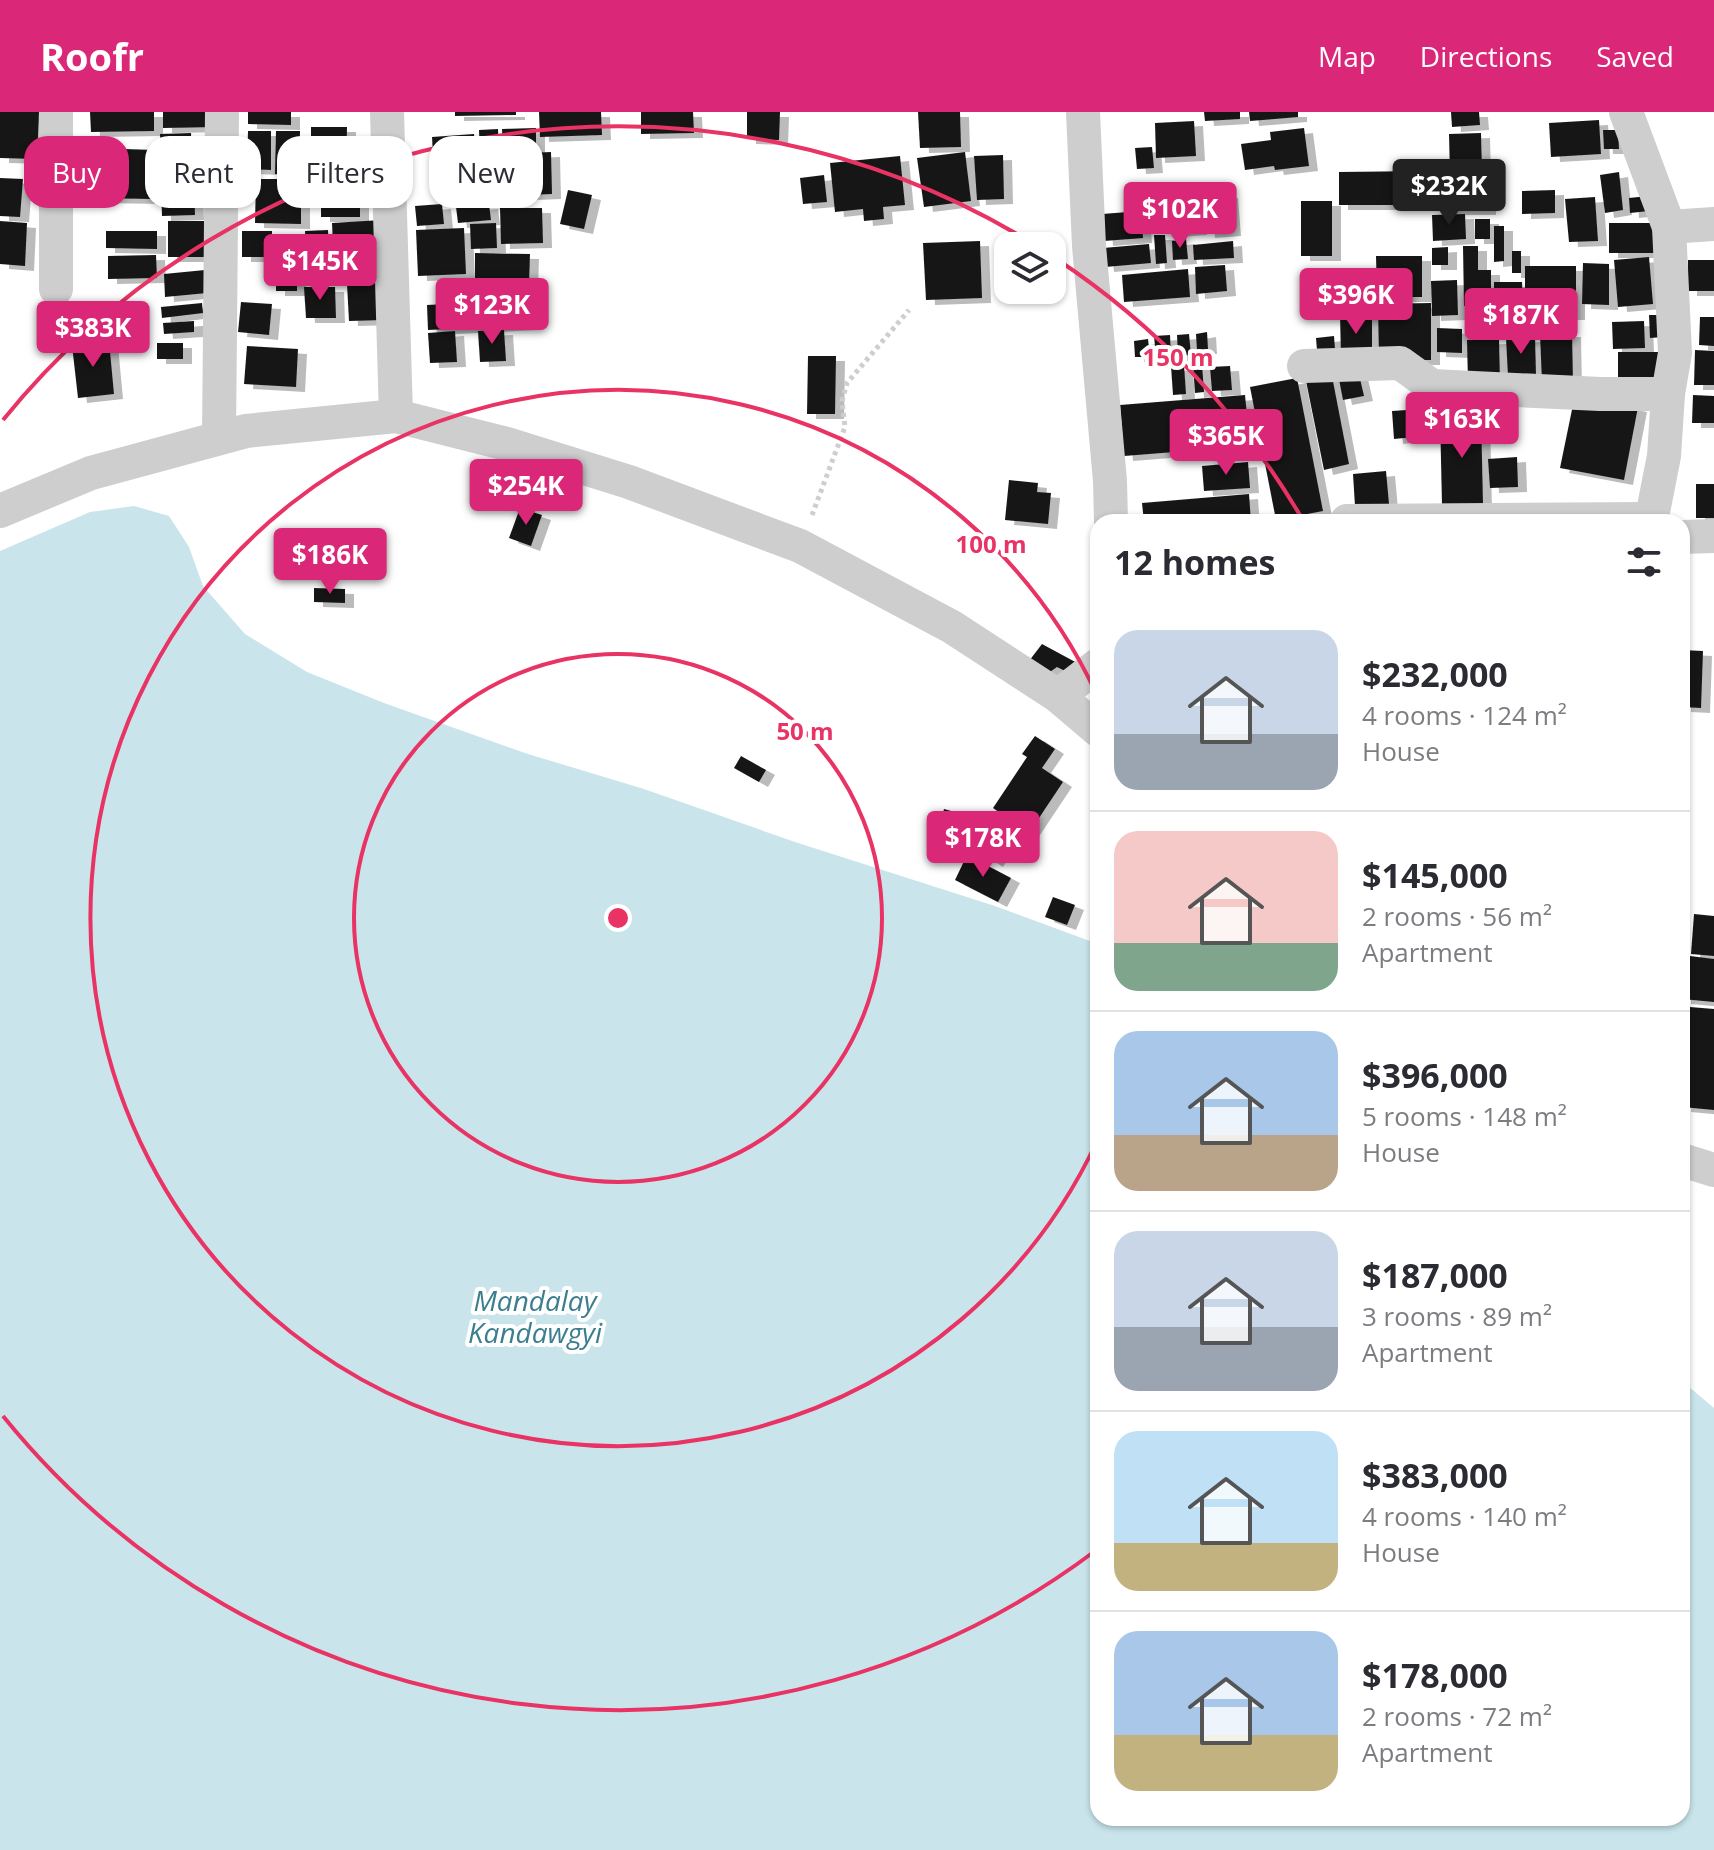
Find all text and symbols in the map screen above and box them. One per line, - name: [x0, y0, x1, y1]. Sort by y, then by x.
- text: Roofr: [40, 30, 144, 82]
- text: Map: [1318, 37, 1376, 75]
- text: Directions: [1420, 37, 1552, 75]
- text: Saved: [1596, 37, 1674, 75]
- chip: Buy: [24, 136, 129, 208]
- chip: Rent: [145, 136, 261, 208]
- chip: Filters: [277, 136, 413, 208]
- chip: New: [429, 136, 543, 208]
- pin: $232K: [1393, 159, 1505, 227]
- text: $232K: [1411, 167, 1487, 203]
- pin: $102K: [1124, 182, 1236, 250]
- text: $102K: [1142, 190, 1218, 226]
- map controls: [994, 232, 1066, 304]
- button: layers: [994, 232, 1066, 304]
- pin: $145K: [264, 234, 376, 302]
- text: $145K: [282, 242, 358, 278]
- pin: $396K: [1300, 268, 1412, 336]
- text: $396K: [1318, 276, 1394, 312]
- pin: $123K: [436, 278, 548, 346]
- text: $123K: [454, 286, 530, 322]
- pin: $187K: [1465, 288, 1577, 356]
- text: $187K: [1483, 296, 1559, 332]
- pin: $383K: [37, 301, 149, 369]
- text: $383K: [55, 309, 131, 345]
- text: 150 m: [1143, 340, 1213, 373]
- pin: $163K: [1406, 392, 1518, 460]
- text: $163K: [1424, 400, 1500, 436]
- pin: $365K: [1170, 409, 1282, 477]
- text: $365K: [1188, 417, 1264, 453]
- pin: $254K: [470, 459, 582, 527]
- text: $254K: [488, 467, 564, 503]
- text: 100 m: [956, 527, 1026, 560]
- pin: $186K: [274, 528, 386, 596]
- text: $186K: [292, 536, 368, 572]
- text: 12 homes: [1114, 539, 1275, 585]
- icon: filters: [1622, 540, 1666, 584]
- text: $232,000: [1362, 651, 1508, 697]
- icon: home: [1178, 662, 1274, 758]
- text: 4 rooms · 124 m²: [1362, 697, 1567, 733]
- text: 50 m: [776, 714, 834, 747]
- text: House: [1362, 733, 1440, 769]
- pin: $178K: [927, 811, 1039, 879]
- text: $178K: [945, 819, 1021, 855]
- text: $145,000: [1362, 852, 1508, 898]
- icon: home: [1178, 863, 1274, 959]
- text: 2 rooms · 56 m²: [1362, 898, 1552, 934]
- centre of rings: [604, 904, 632, 932]
- text: Apartment: [1362, 934, 1493, 970]
- text: $396,000: [1362, 1052, 1508, 1098]
- icon: home: [1178, 1063, 1274, 1159]
- text: 5 rooms · 148 m²: [1362, 1098, 1567, 1134]
- text: House: [1362, 1134, 1440, 1170]
- text: $187,000: [1362, 1252, 1508, 1298]
- icon: home: [1178, 1263, 1274, 1359]
- water label: Mandalay Kandawgyi: [468, 1281, 603, 1351]
- text: 3 rooms · 89 m²: [1362, 1298, 1552, 1334]
- text: Apartment: [1362, 1334, 1493, 1370]
- text: $383,000: [1362, 1452, 1508, 1498]
- icon: home: [1178, 1463, 1274, 1559]
- text: 4 rooms · 140 m²: [1362, 1498, 1567, 1534]
- text: House: [1362, 1534, 1440, 1570]
- text: $178,000: [1362, 1652, 1508, 1698]
- icon: home: [1178, 1663, 1274, 1759]
- text: 2 rooms · 72 m²: [1362, 1698, 1552, 1734]
- text: Apartment: [1362, 1734, 1493, 1770]

